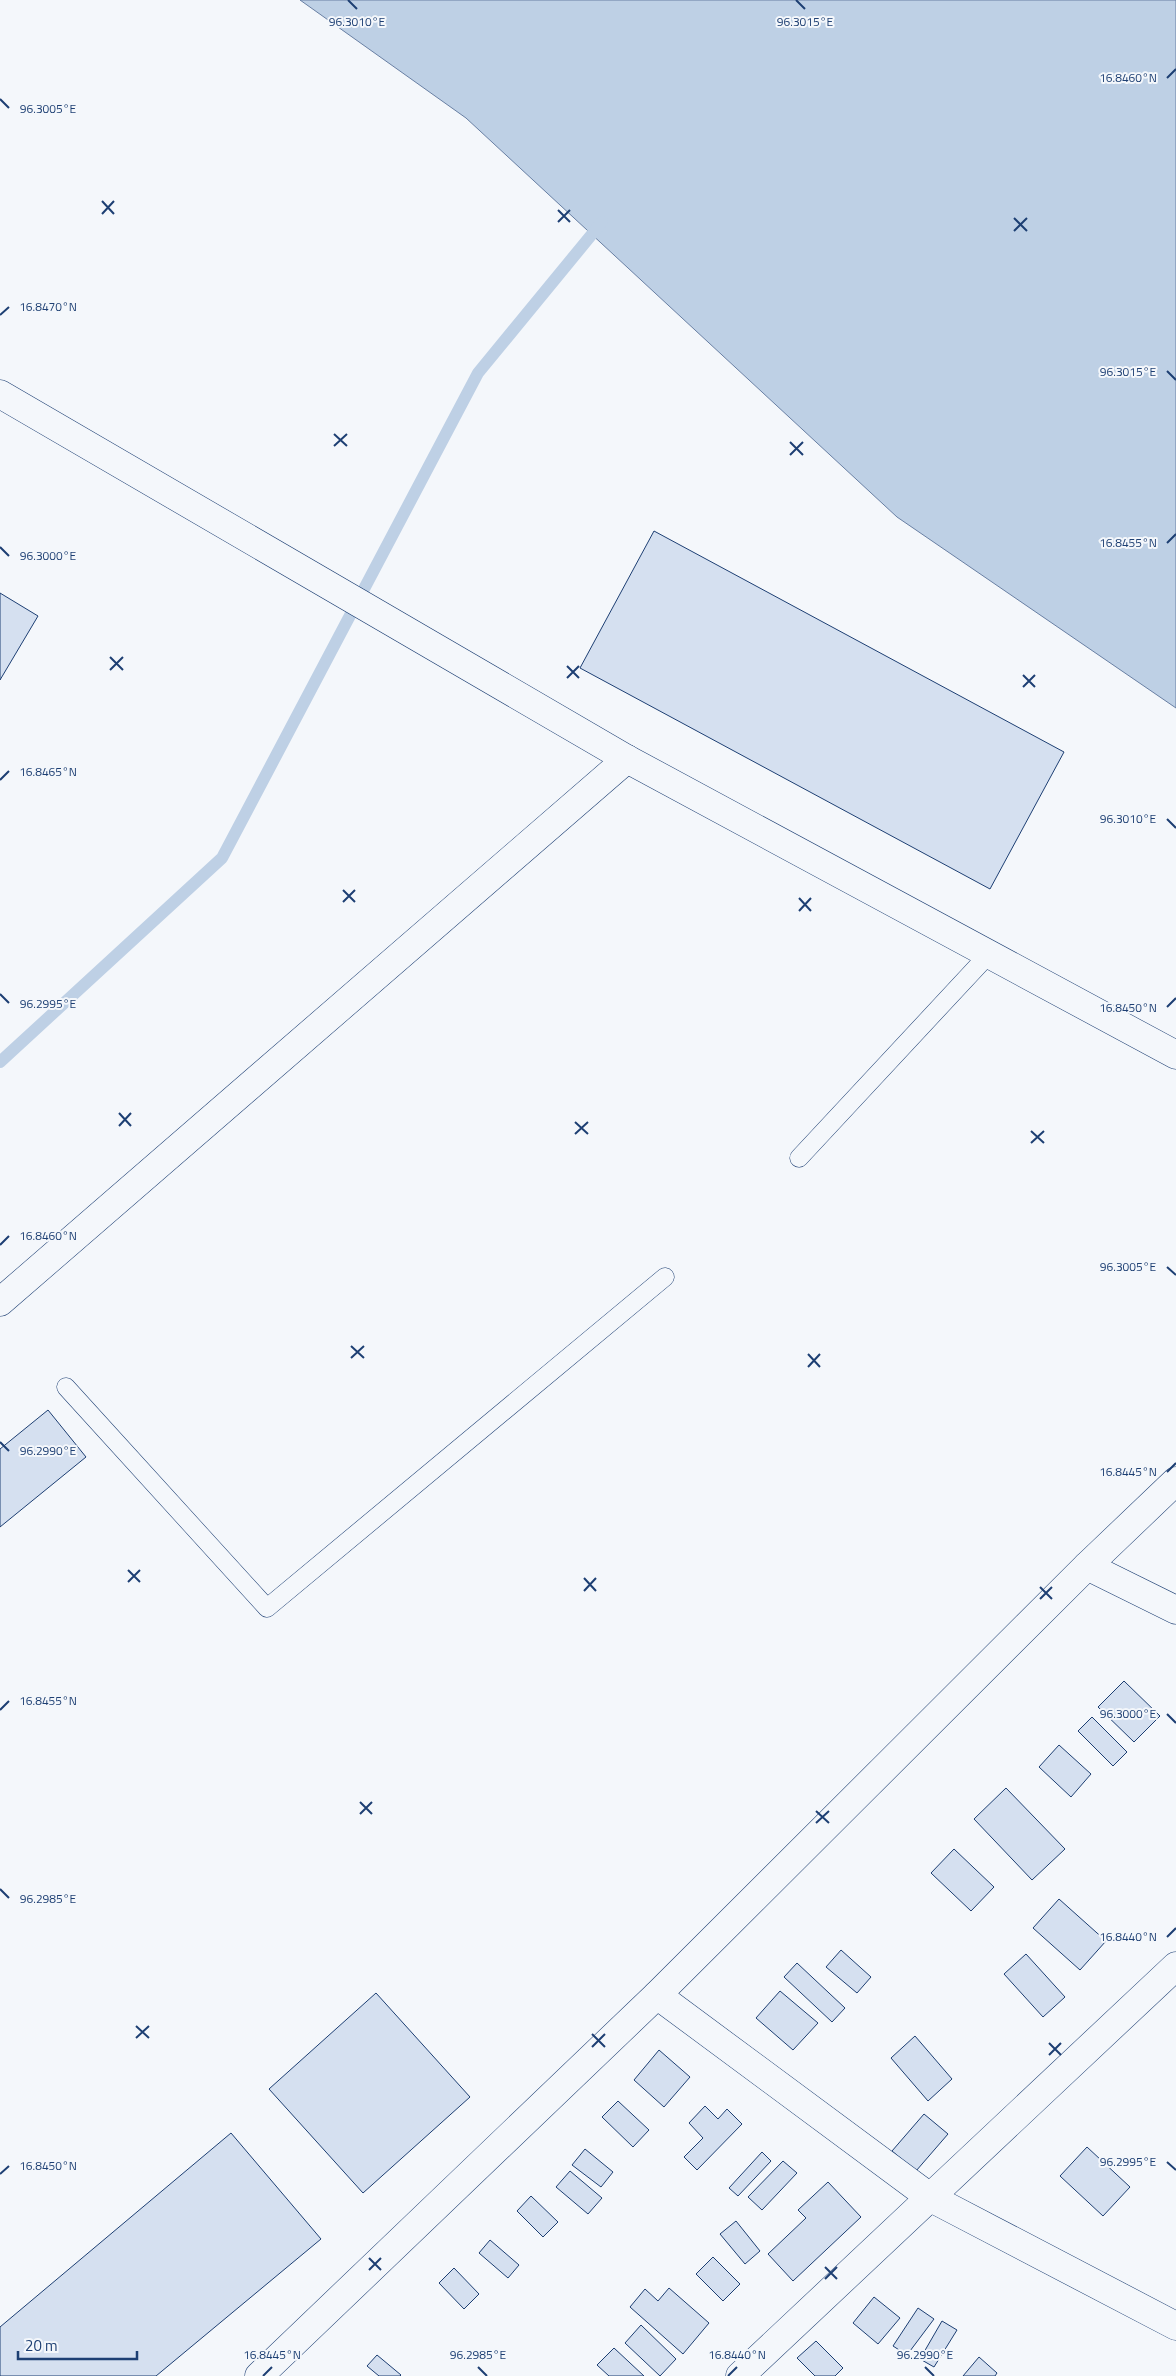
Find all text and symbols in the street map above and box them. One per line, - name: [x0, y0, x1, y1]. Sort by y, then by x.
- text: 96.3010°E: [329, 12, 385, 31]
- text: 96.3015°E: [777, 12, 833, 31]
- text: 16.8460°N: [1099, 68, 1157, 87]
- text: 96.3005°E: [20, 99, 76, 118]
- text: 16.8470°N: [19, 297, 77, 316]
- text: 96.3015°E: [1100, 362, 1156, 381]
- text: 16.8455°N: [1099, 533, 1157, 552]
- text: 96.3000°E: [20, 546, 76, 565]
- text: 16.8465°N: [19, 762, 77, 781]
- text: 96.3010°E: [1100, 809, 1156, 828]
- text: 96.2995°E: [20, 994, 76, 1013]
- text: 16.8450°N: [1099, 998, 1157, 1017]
- text: 16.8460°N: [19, 1226, 77, 1245]
- text: 96.3005°E: [1100, 1257, 1156, 1276]
- text: 96.2990°E: [20, 1441, 76, 1460]
- text: 16.8445°N: [1099, 1462, 1157, 1481]
- text: 16.8455°N: [19, 1691, 77, 1710]
- text: 96.3000°E: [1100, 1704, 1156, 1723]
- text: 96.2985°E: [20, 1889, 76, 1908]
- text: 16.8440°N: [1099, 1927, 1157, 1946]
- text: 96.2995°E: [1100, 2152, 1156, 2171]
- text: 16.8450°N: [19, 2156, 77, 2175]
- scale bar: [18, 2328, 136, 2360]
- text: 20 m: [25, 2334, 58, 2357]
- text: 16.8445°N: [243, 2345, 301, 2364]
- text: 96.2985°E: [450, 2345, 506, 2364]
- text: 16.8440°N: [708, 2345, 766, 2364]
- text: 96.2990°E: [897, 2345, 953, 2364]

